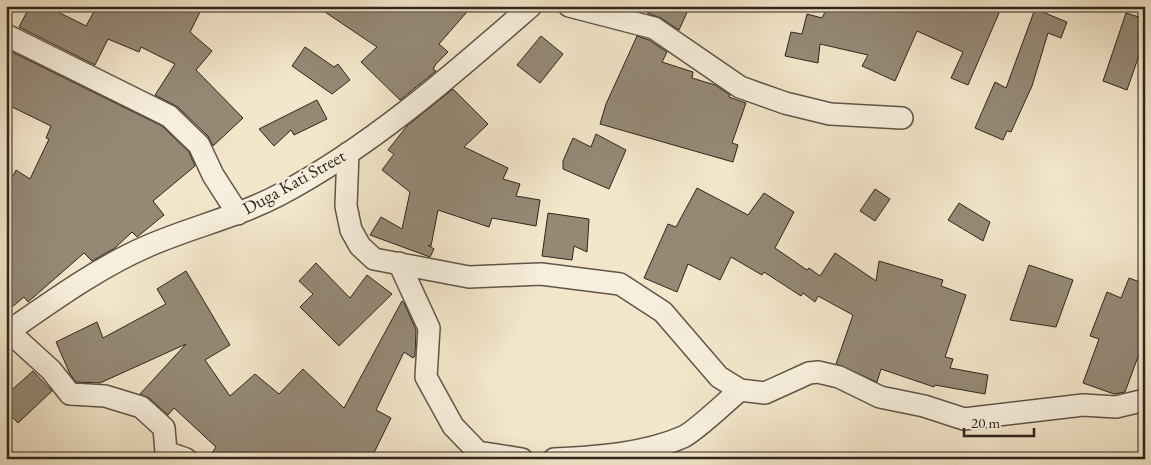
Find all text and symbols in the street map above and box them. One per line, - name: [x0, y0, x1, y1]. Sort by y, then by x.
- street label: Duga Kati Street: [238, 144, 350, 219]
- scale bar: [964, 405, 1034, 437]
- text: 20 m: [971, 413, 1000, 432]

